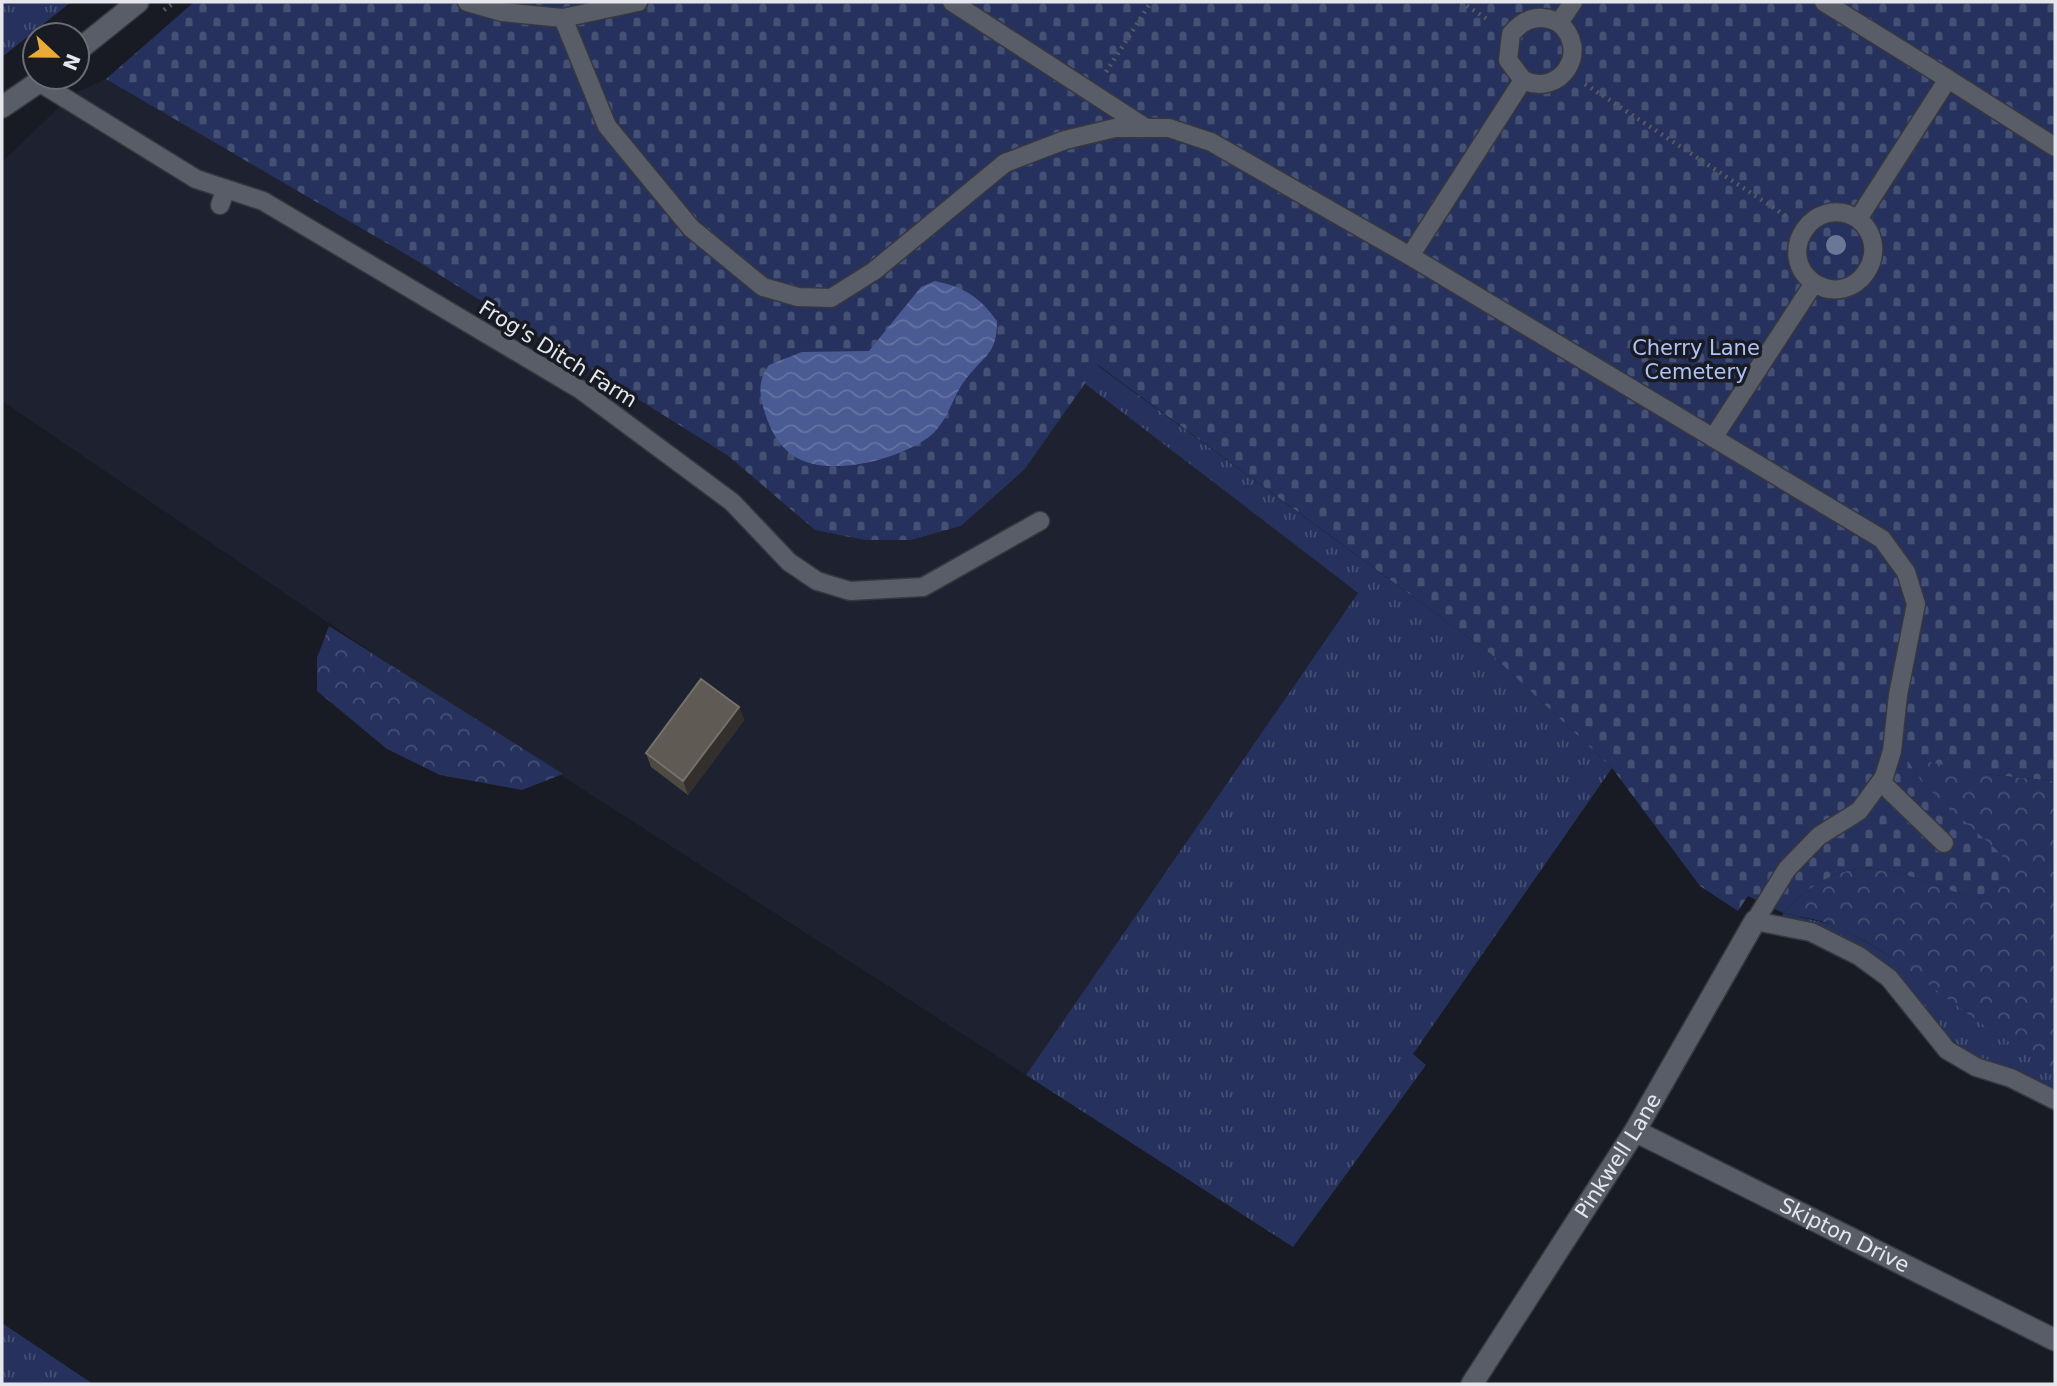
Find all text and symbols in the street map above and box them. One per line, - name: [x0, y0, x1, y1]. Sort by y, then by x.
- north arrow: [21, 21, 91, 91]
- text: N: [59, 51, 85, 74]
- street label: Frog's Ditch Farm: [475, 296, 641, 412]
- park label: Cherry Lane Cemetery: [1632, 336, 1760, 384]
- street label: Pinkwell Lane: [1570, 1089, 1666, 1223]
- street label: Skipton Drive: [1776, 1193, 1913, 1278]

